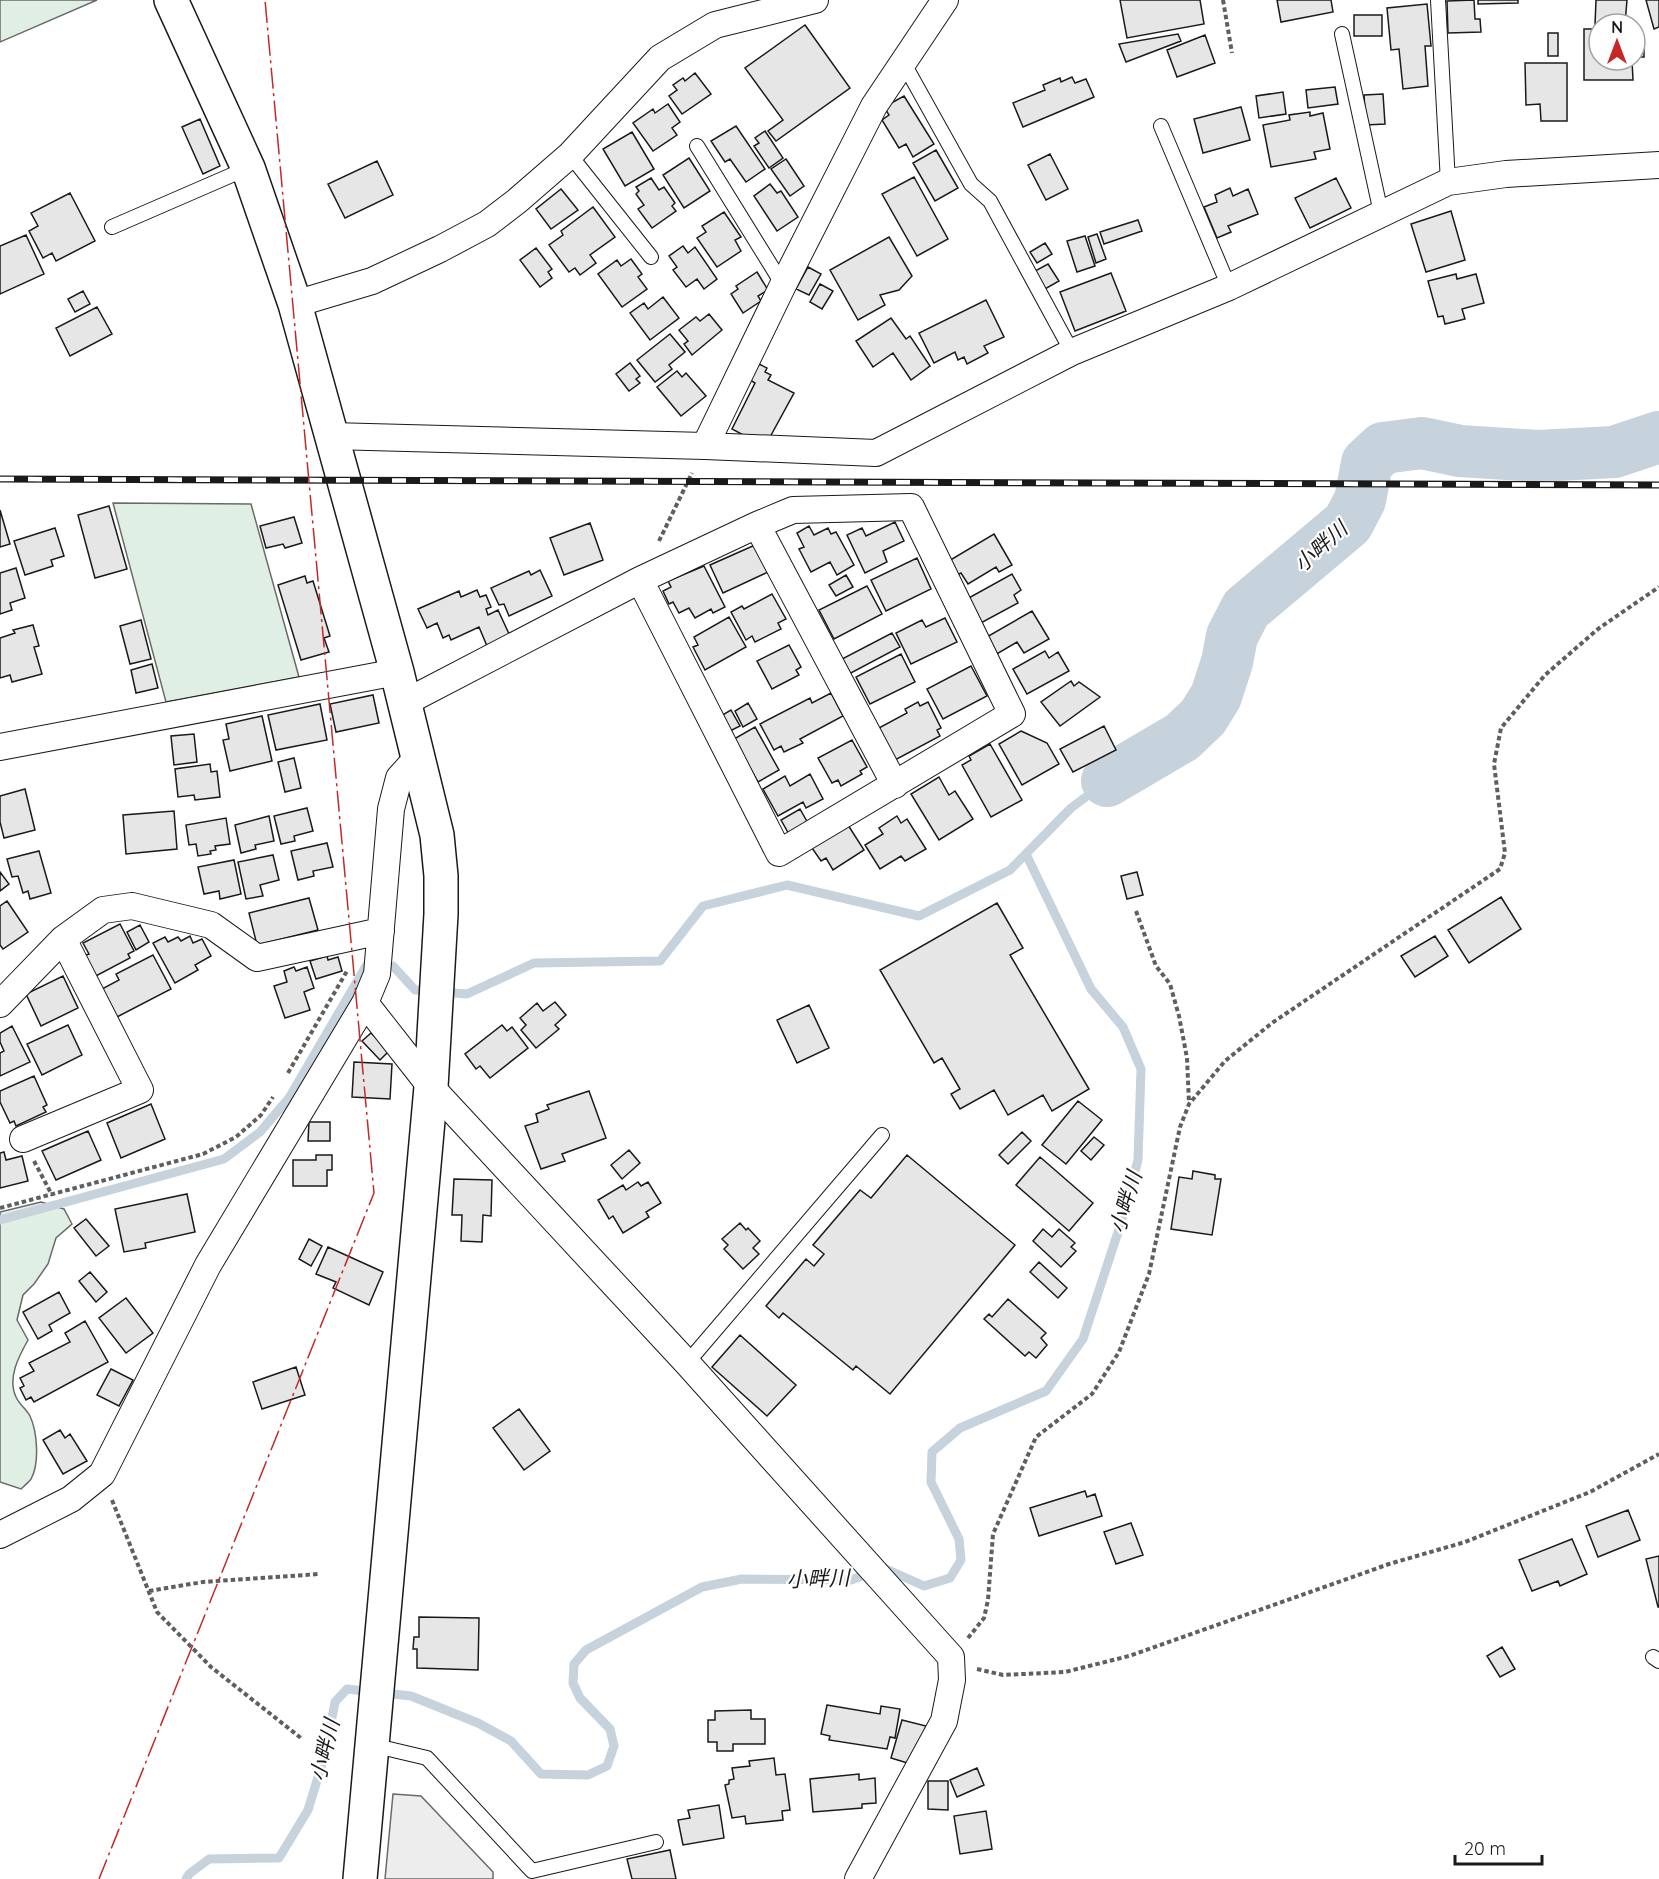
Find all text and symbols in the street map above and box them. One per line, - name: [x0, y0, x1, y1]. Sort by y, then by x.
- north arrow: [1587, 12, 1647, 72]
- text: N: [1611, 17, 1623, 37]
- water label: 小畔川: [1288, 514, 1354, 577]
- water label: 小畔川: [1103, 1166, 1147, 1236]
- water label: 小畔川: [786, 1564, 852, 1592]
- water label: 小畔川: [304, 1714, 345, 1784]
- scale bar: [1455, 1828, 1542, 1866]
- text: 20 m: [1464, 1837, 1506, 1860]

